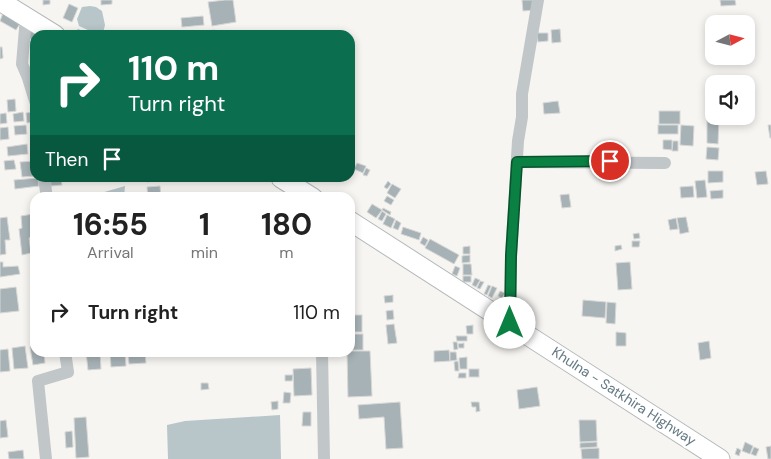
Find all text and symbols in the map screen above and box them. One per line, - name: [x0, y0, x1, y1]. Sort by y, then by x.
- north arrow: [705, 15, 755, 65]
- map controls: [705, 15, 755, 125]
- text: 110 m: [128, 45, 219, 91]
- icon: right: [45, 50, 110, 115]
- button: sound: [705, 75, 755, 125]
- text: Turn right: [128, 89, 225, 118]
- pin: [589, 140, 631, 182]
- icon: arrive: [98, 145, 126, 173]
- text: Then: [45, 147, 88, 172]
- icon: arrive: [596, 147, 624, 175]
- text: 16:55: [73, 205, 148, 244]
- text: 1: [199, 205, 210, 244]
- text: 180: [261, 205, 312, 244]
- text: Arrival: [87, 242, 134, 263]
- text: min: [191, 242, 218, 263]
- text: m: [279, 242, 294, 263]
- position arrow: [483, 296, 535, 348]
- icon: right: [45, 298, 73, 326]
- text: Turn right: [88, 300, 178, 325]
- text: 110 m: [293, 300, 340, 325]
- street label: Khulna - Satkhira Highway: [548, 343, 700, 450]

